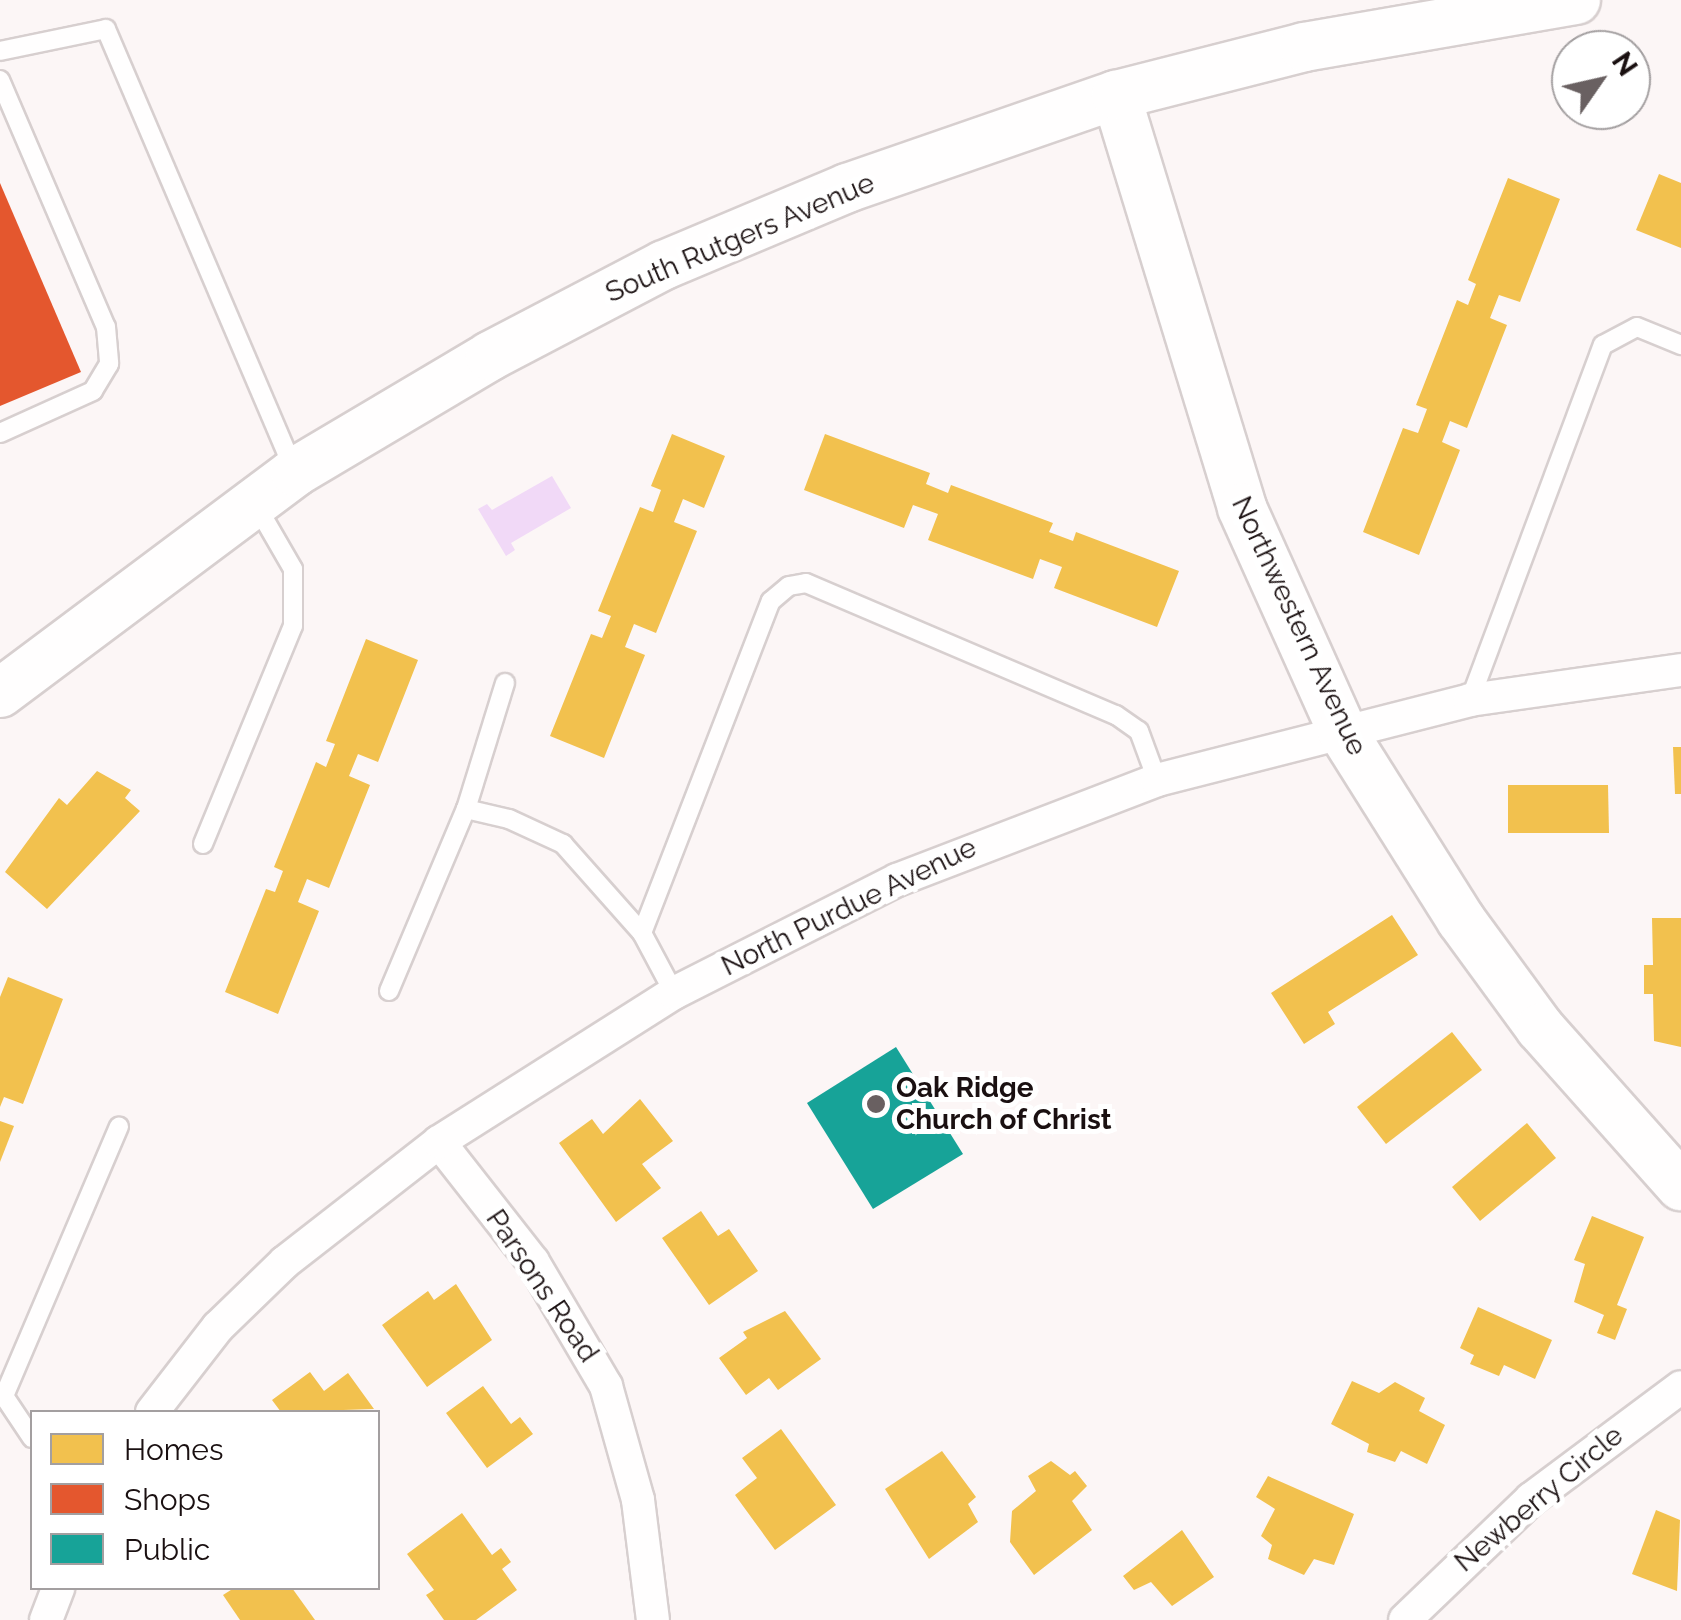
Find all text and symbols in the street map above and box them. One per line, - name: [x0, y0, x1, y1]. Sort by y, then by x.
- north arrow: [1551, 30, 1651, 130]
- text: N: [1605, 46, 1644, 82]
- street label: South Rutgers Avenue: [600, 166, 880, 310]
- street label: Northwestern Avenue: [1224, 491, 1374, 761]
- street label: North Purdue Avenue: [716, 831, 982, 983]
- place label: Oak Ridge Church of Christ: [896, 1071, 1112, 1137]
- marker: Oak Ridge Church of Christ: [865, 1093, 887, 1115]
- street label: Parsons Road: [479, 1203, 605, 1369]
- legend: [30, 1410, 380, 1590]
- street label: Newberry Circle: [1448, 1419, 1630, 1579]
- text: Homes: [124, 1432, 223, 1467]
- text: Shops: [124, 1482, 211, 1517]
- text: Public: [124, 1532, 210, 1567]

